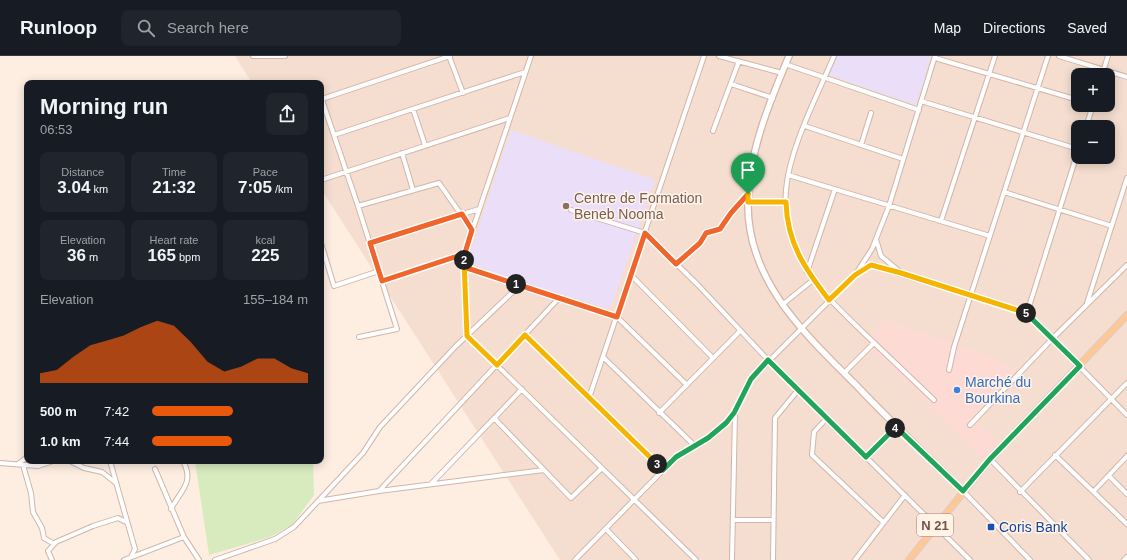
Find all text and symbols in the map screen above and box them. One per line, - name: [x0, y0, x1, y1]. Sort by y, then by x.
- search box: [121, 10, 401, 46]
- text: Runloop: [20, 17, 97, 38]
- icon: search: [135, 17, 157, 39]
- text: Search here: [167, 19, 249, 36]
- text: Map: [934, 20, 961, 36]
- text: Directions: [983, 20, 1045, 36]
- text: Saved: [1067, 20, 1107, 36]
- map controls: [1071, 68, 1115, 164]
- button: +: [1071, 68, 1115, 112]
- button: share: [266, 93, 308, 135]
- text: Morning run: [40, 94, 168, 119]
- button: −: [1071, 120, 1115, 164]
- text: 06:53: [40, 122, 73, 137]
- pin: [731, 153, 765, 194]
- icon: arrive: [737, 159, 759, 181]
- text: Distance: [61, 166, 104, 178]
- text: Time: [162, 166, 186, 178]
- text: Pace: [253, 166, 278, 178]
- text: 3.04: [57, 178, 90, 197]
- text: 21:32: [152, 178, 196, 197]
- text: 7:05: [238, 178, 272, 197]
- text: km: [90, 183, 108, 195]
- text: /km: [272, 183, 293, 195]
- place label: Centre de Formation Beneb Nooma: [574, 190, 702, 222]
- marker: Centre de Formation Beneb Nooma: [561, 201, 571, 211]
- text: Elevation: [60, 234, 105, 246]
- text: Heart rate: [150, 234, 198, 246]
- text: kcal: [256, 234, 275, 246]
- text: 36: [67, 246, 86, 265]
- text: 165: [148, 246, 176, 265]
- text: 225: [251, 246, 280, 265]
- pin: 2: [454, 250, 474, 270]
- text: m: [86, 251, 98, 263]
- text: bpm: [176, 251, 200, 263]
- text: 2: [461, 254, 467, 266]
- pin: 1: [506, 274, 526, 294]
- text: 1: [513, 278, 519, 290]
- text: Elevation: [40, 292, 93, 307]
- text: 155–184 m: [243, 292, 308, 307]
- pin: 5: [1016, 303, 1036, 323]
- text: 5: [1023, 307, 1029, 319]
- place label: Marché du Bourkina: [965, 374, 1031, 406]
- marker: Marché du Bourkina: [952, 385, 962, 395]
- text: 500 m: [40, 404, 77, 419]
- text: 7:42: [104, 404, 129, 419]
- pin: 4: [885, 418, 905, 438]
- text: 4: [892, 422, 898, 434]
- text: 1.0 km: [40, 434, 80, 449]
- text: 7:44: [104, 434, 129, 449]
- pin: 3: [647, 454, 667, 474]
- text: 3: [654, 458, 660, 470]
- road number: N 21: [917, 514, 953, 536]
- place label: Coris Bank: [999, 519, 1068, 535]
- marker: Coris Bank: [986, 522, 996, 532]

